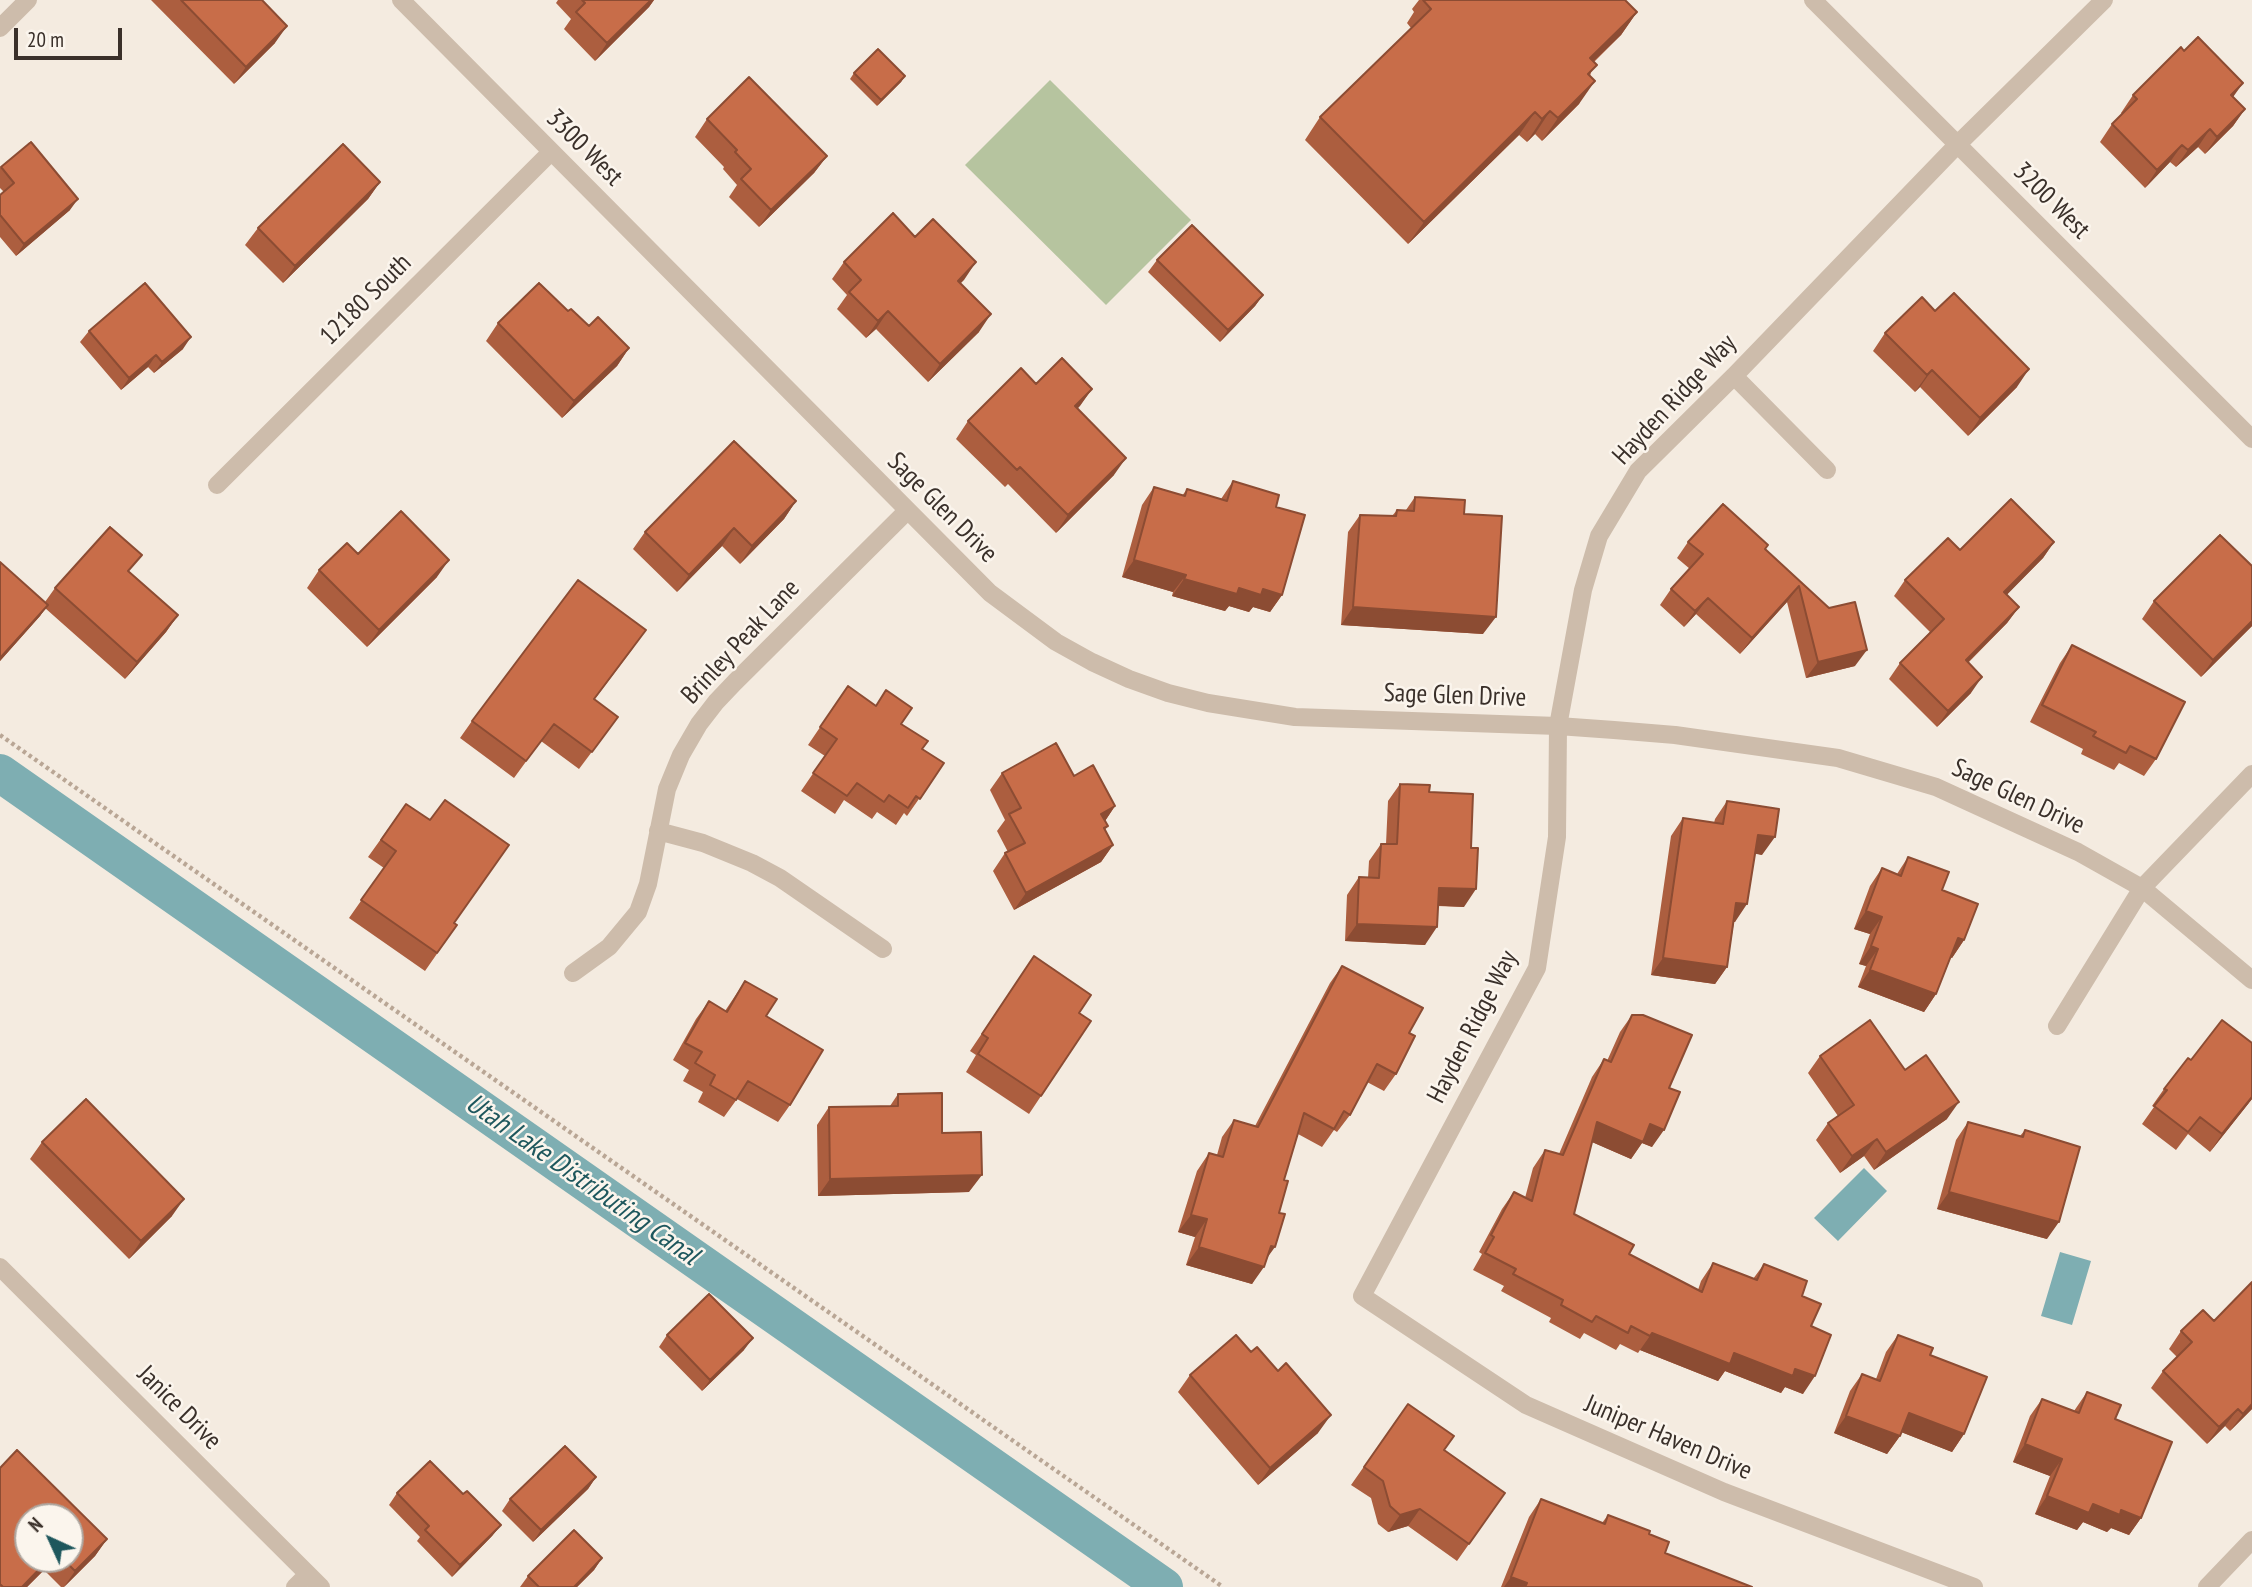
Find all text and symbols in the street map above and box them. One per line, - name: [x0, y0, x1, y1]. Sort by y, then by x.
- scale bar: [18, 14, 126, 58]
- text: 20 m: [27, 26, 64, 53]
- street label: 3300 West: [539, 103, 629, 193]
- street label: 3200 West: [2006, 156, 2096, 246]
- street label: 12180 South: [314, 248, 418, 352]
- street label: Hayden Ridge Way: [1607, 328, 1743, 472]
- street label: Sage Glen Drive: [880, 446, 1004, 570]
- street label: Brinley Peak Lane: [675, 573, 807, 711]
- street label: Sage Glen Drive: [1383, 678, 1527, 714]
- street label: Sage Glen Drive: [1947, 753, 2089, 841]
- street label: Hayden Ridge Way: [1421, 946, 1525, 1108]
- water label: Utah Lake Distributing Canal: [459, 1087, 705, 1273]
- street label: Janice Drive: [130, 1359, 228, 1457]
- street label: Juniper Haven Drive: [1580, 1389, 1756, 1487]
- north arrow: [14, 1503, 84, 1573]
- text: N: [23, 1512, 48, 1537]

